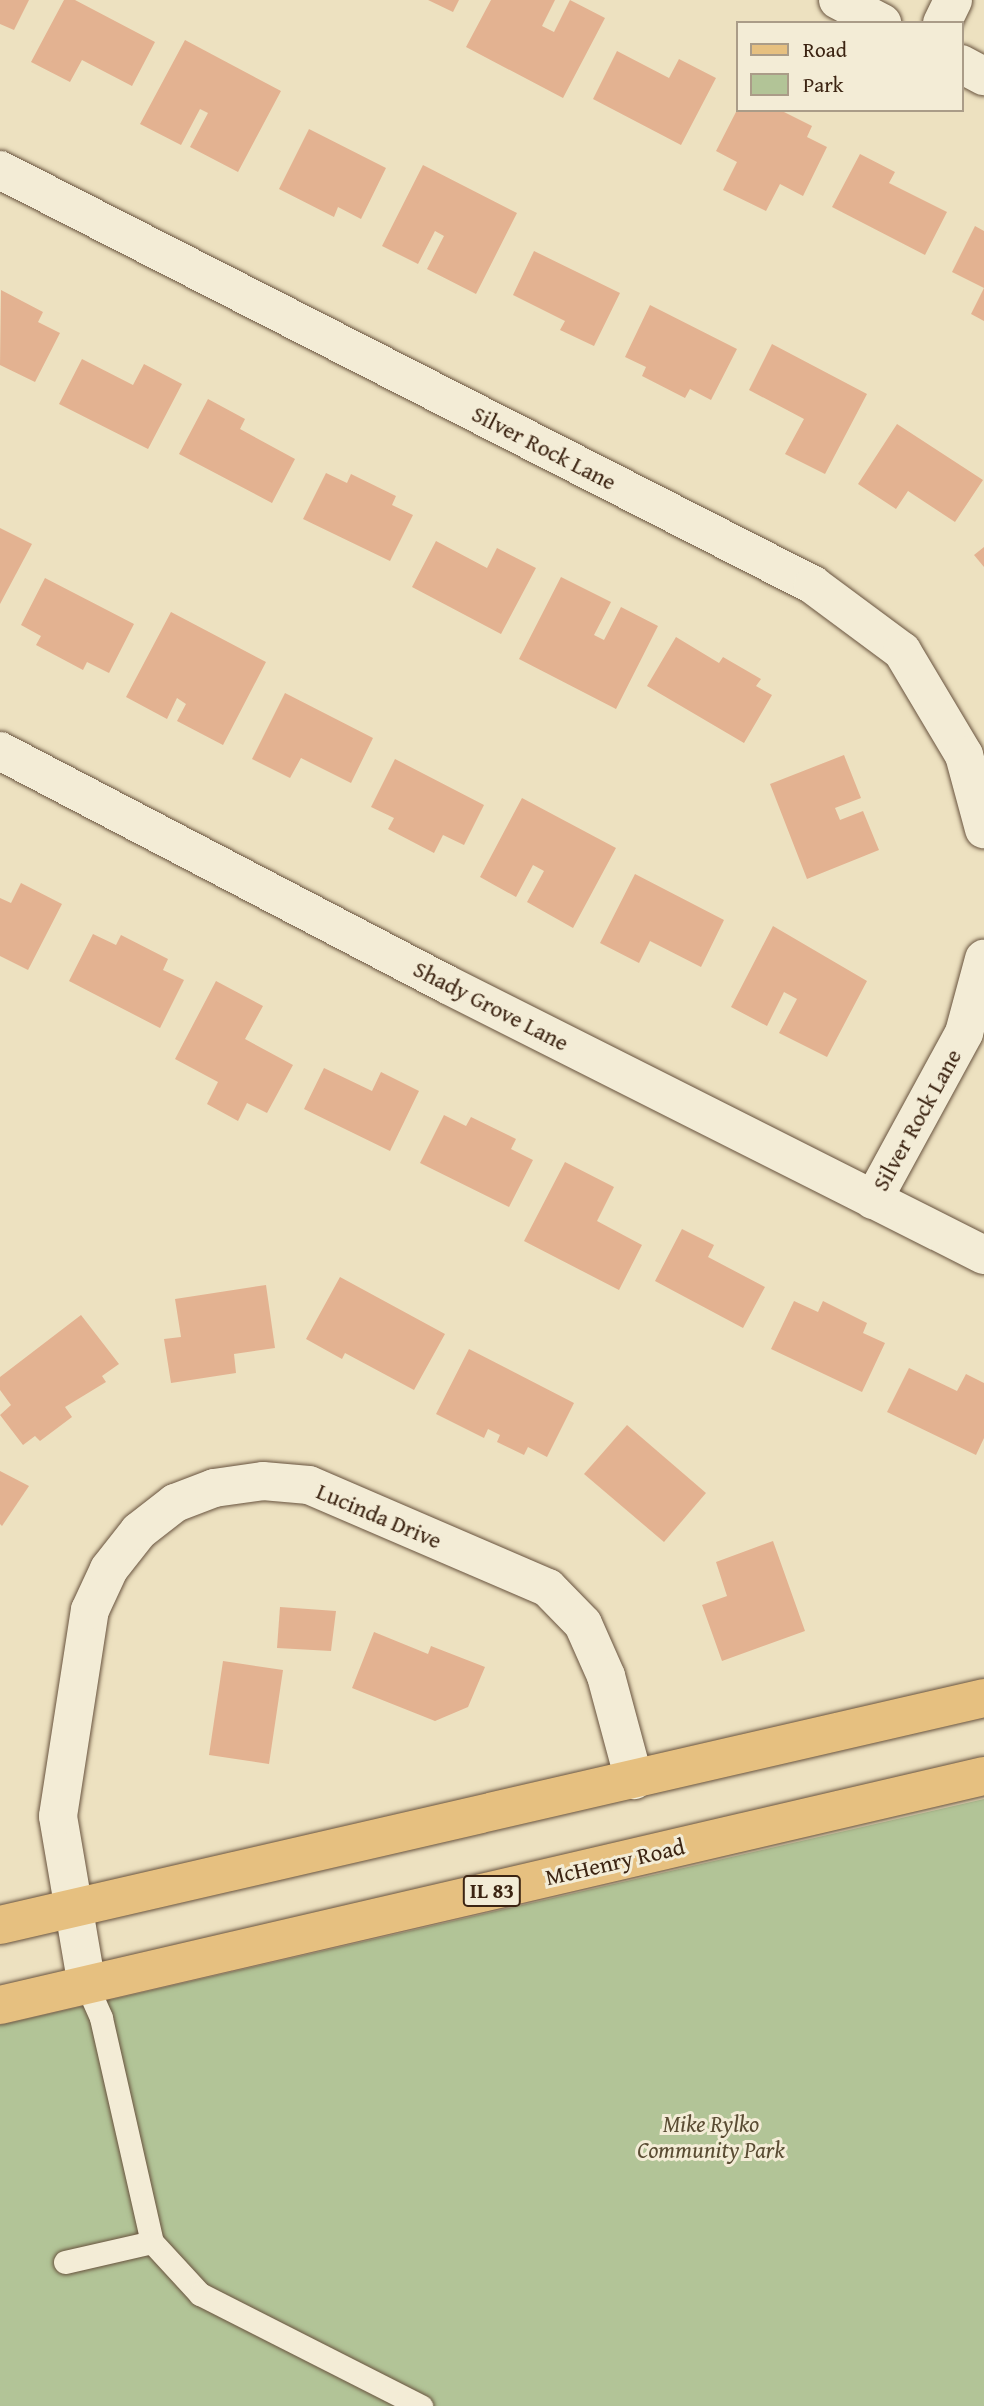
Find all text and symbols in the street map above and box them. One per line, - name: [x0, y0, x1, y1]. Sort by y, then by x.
- legend: [736, 21, 963, 112]
- text: Road: [803, 34, 847, 65]
- text: Park: [803, 69, 844, 100]
- street label: Silver Rock Lane: [467, 400, 621, 496]
- street label: Shady Grove Lane: [409, 955, 573, 1057]
- street label: Silver Rock Lane: [867, 1044, 967, 1196]
- street label: Lucinda Drive: [312, 1477, 446, 1555]
- street label: McHenry Road: [543, 1833, 687, 1891]
- road number: IL 83: [462, 1874, 522, 1909]
- park label: Mike Rylko Community Park: [637, 2110, 785, 2164]

